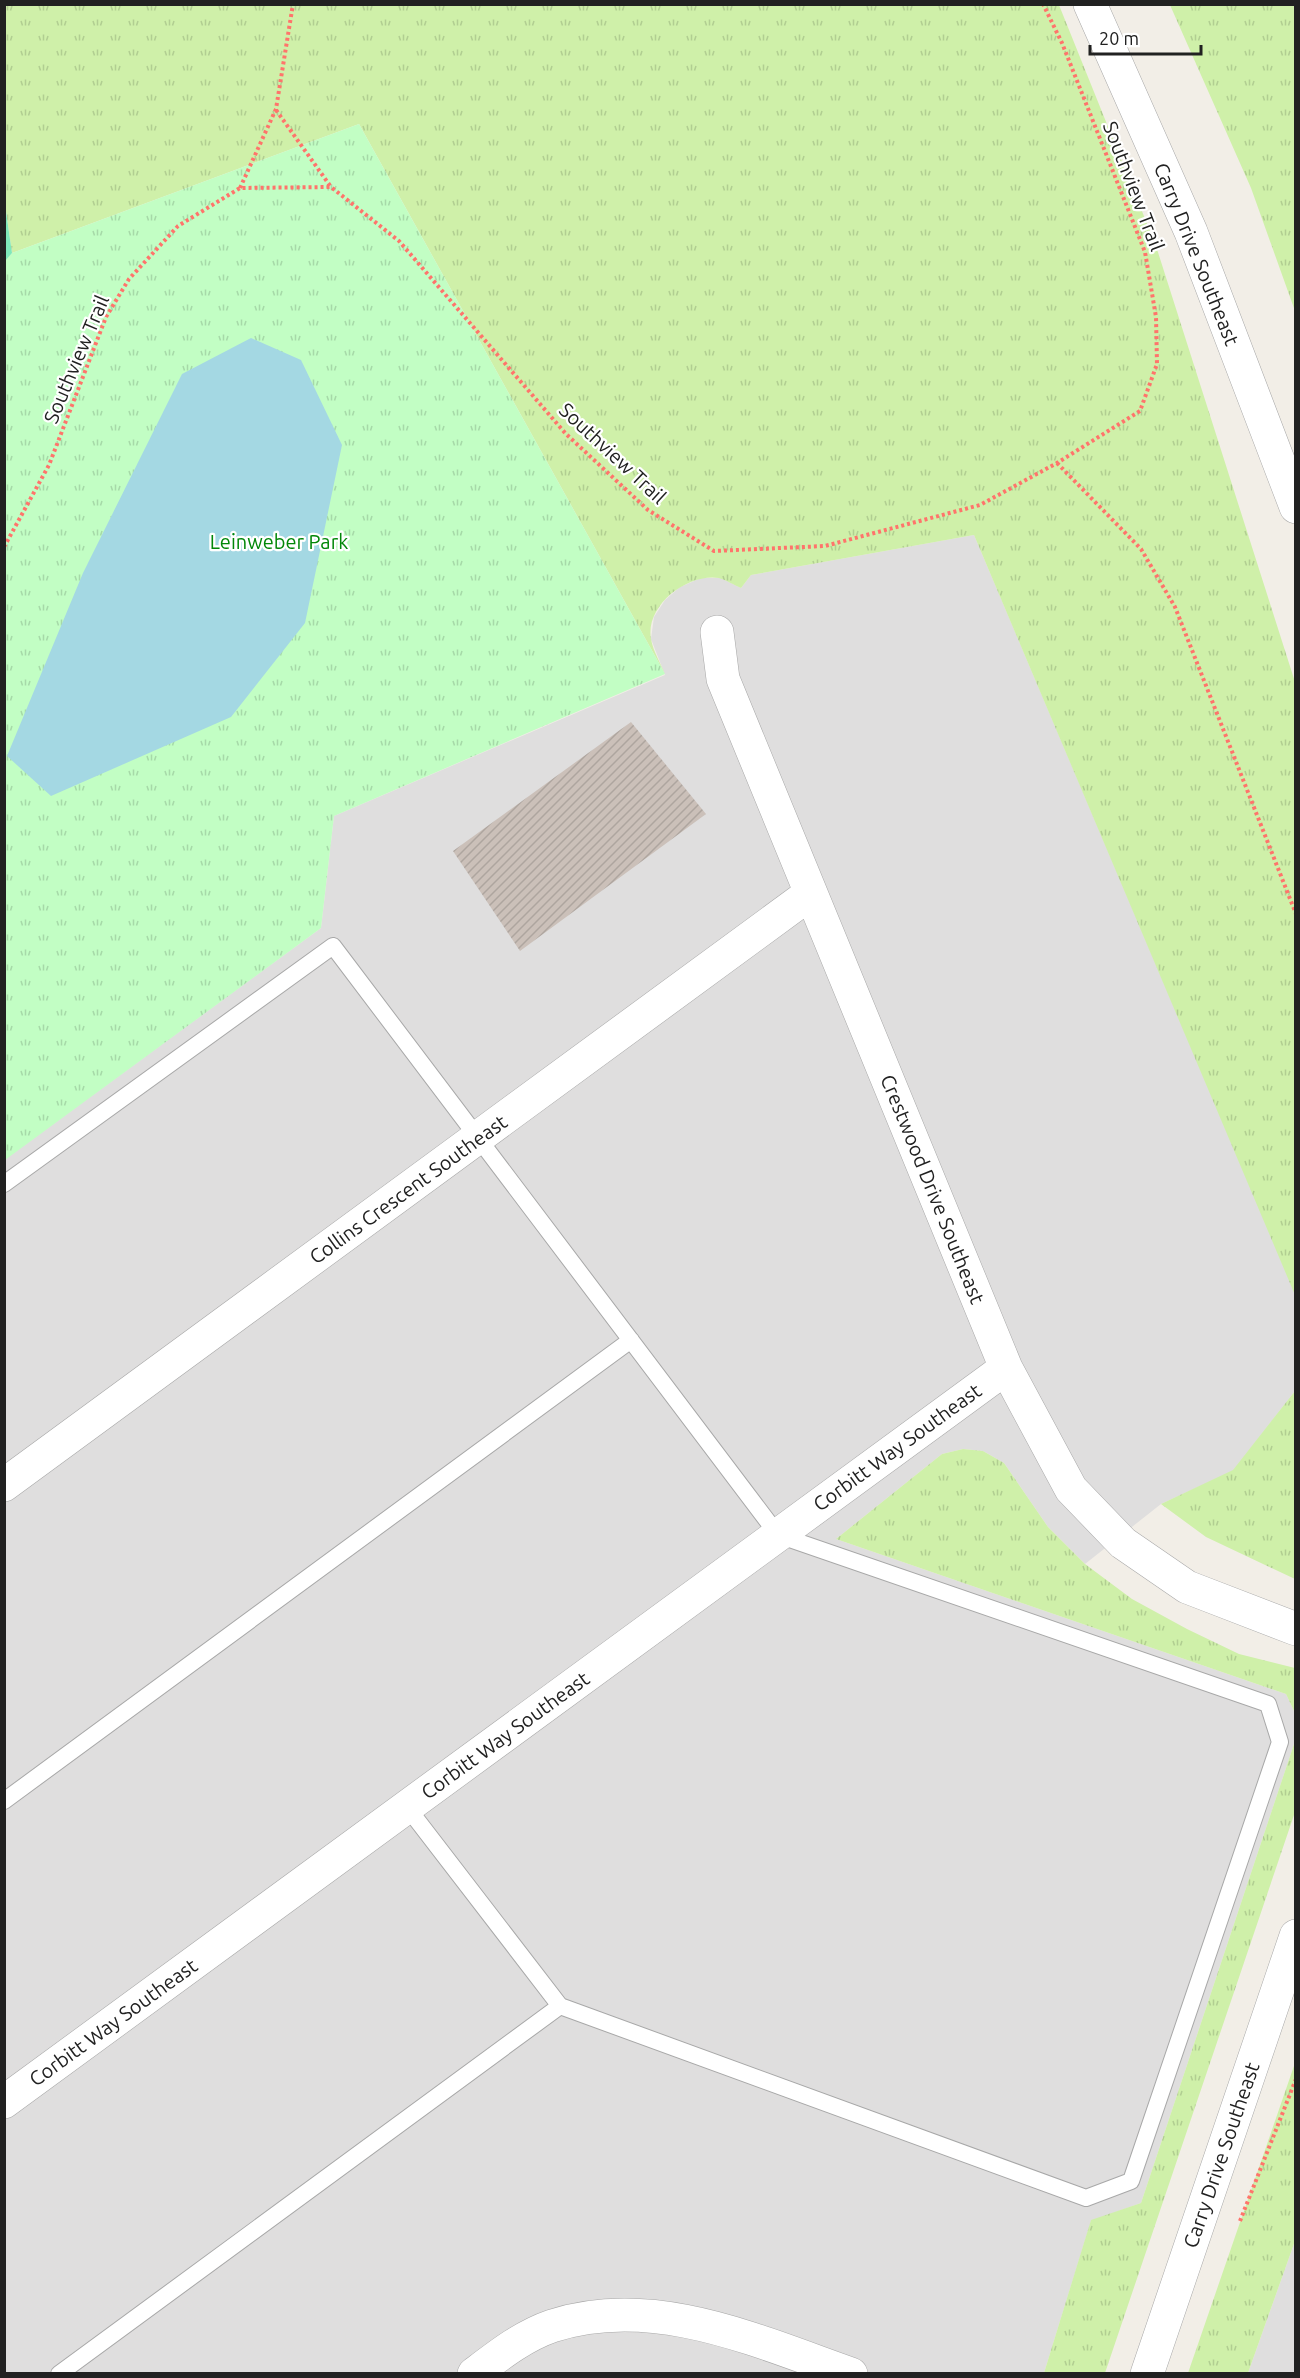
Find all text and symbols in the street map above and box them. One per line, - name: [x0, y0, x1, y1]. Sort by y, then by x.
- scale bar: [1090, 18, 1201, 56]
- text: 20 m: [1099, 28, 1139, 48]
- street label: Southview Trail: [1099, 118, 1169, 254]
- street label: Carry Drive Southeast: [1150, 159, 1244, 349]
- street label: Southview Trail: [39, 291, 113, 427]
- street label: Southview Trail: [555, 398, 671, 508]
- park label: Leinweber Park: [210, 530, 348, 553]
- street label: Crestwood Drive Southeast: [876, 1071, 990, 1307]
- street label: Collins Crescent Southeast: [305, 1110, 511, 1268]
- street label: Corbitt Way Southeast: [809, 1378, 985, 1516]
- street label: Corbitt Way Southeast: [417, 1666, 593, 1804]
- street label: Corbitt Way Southeast: [25, 1953, 201, 2091]
- street label: Carry Drive Southeast: [1178, 2059, 1264, 2251]

